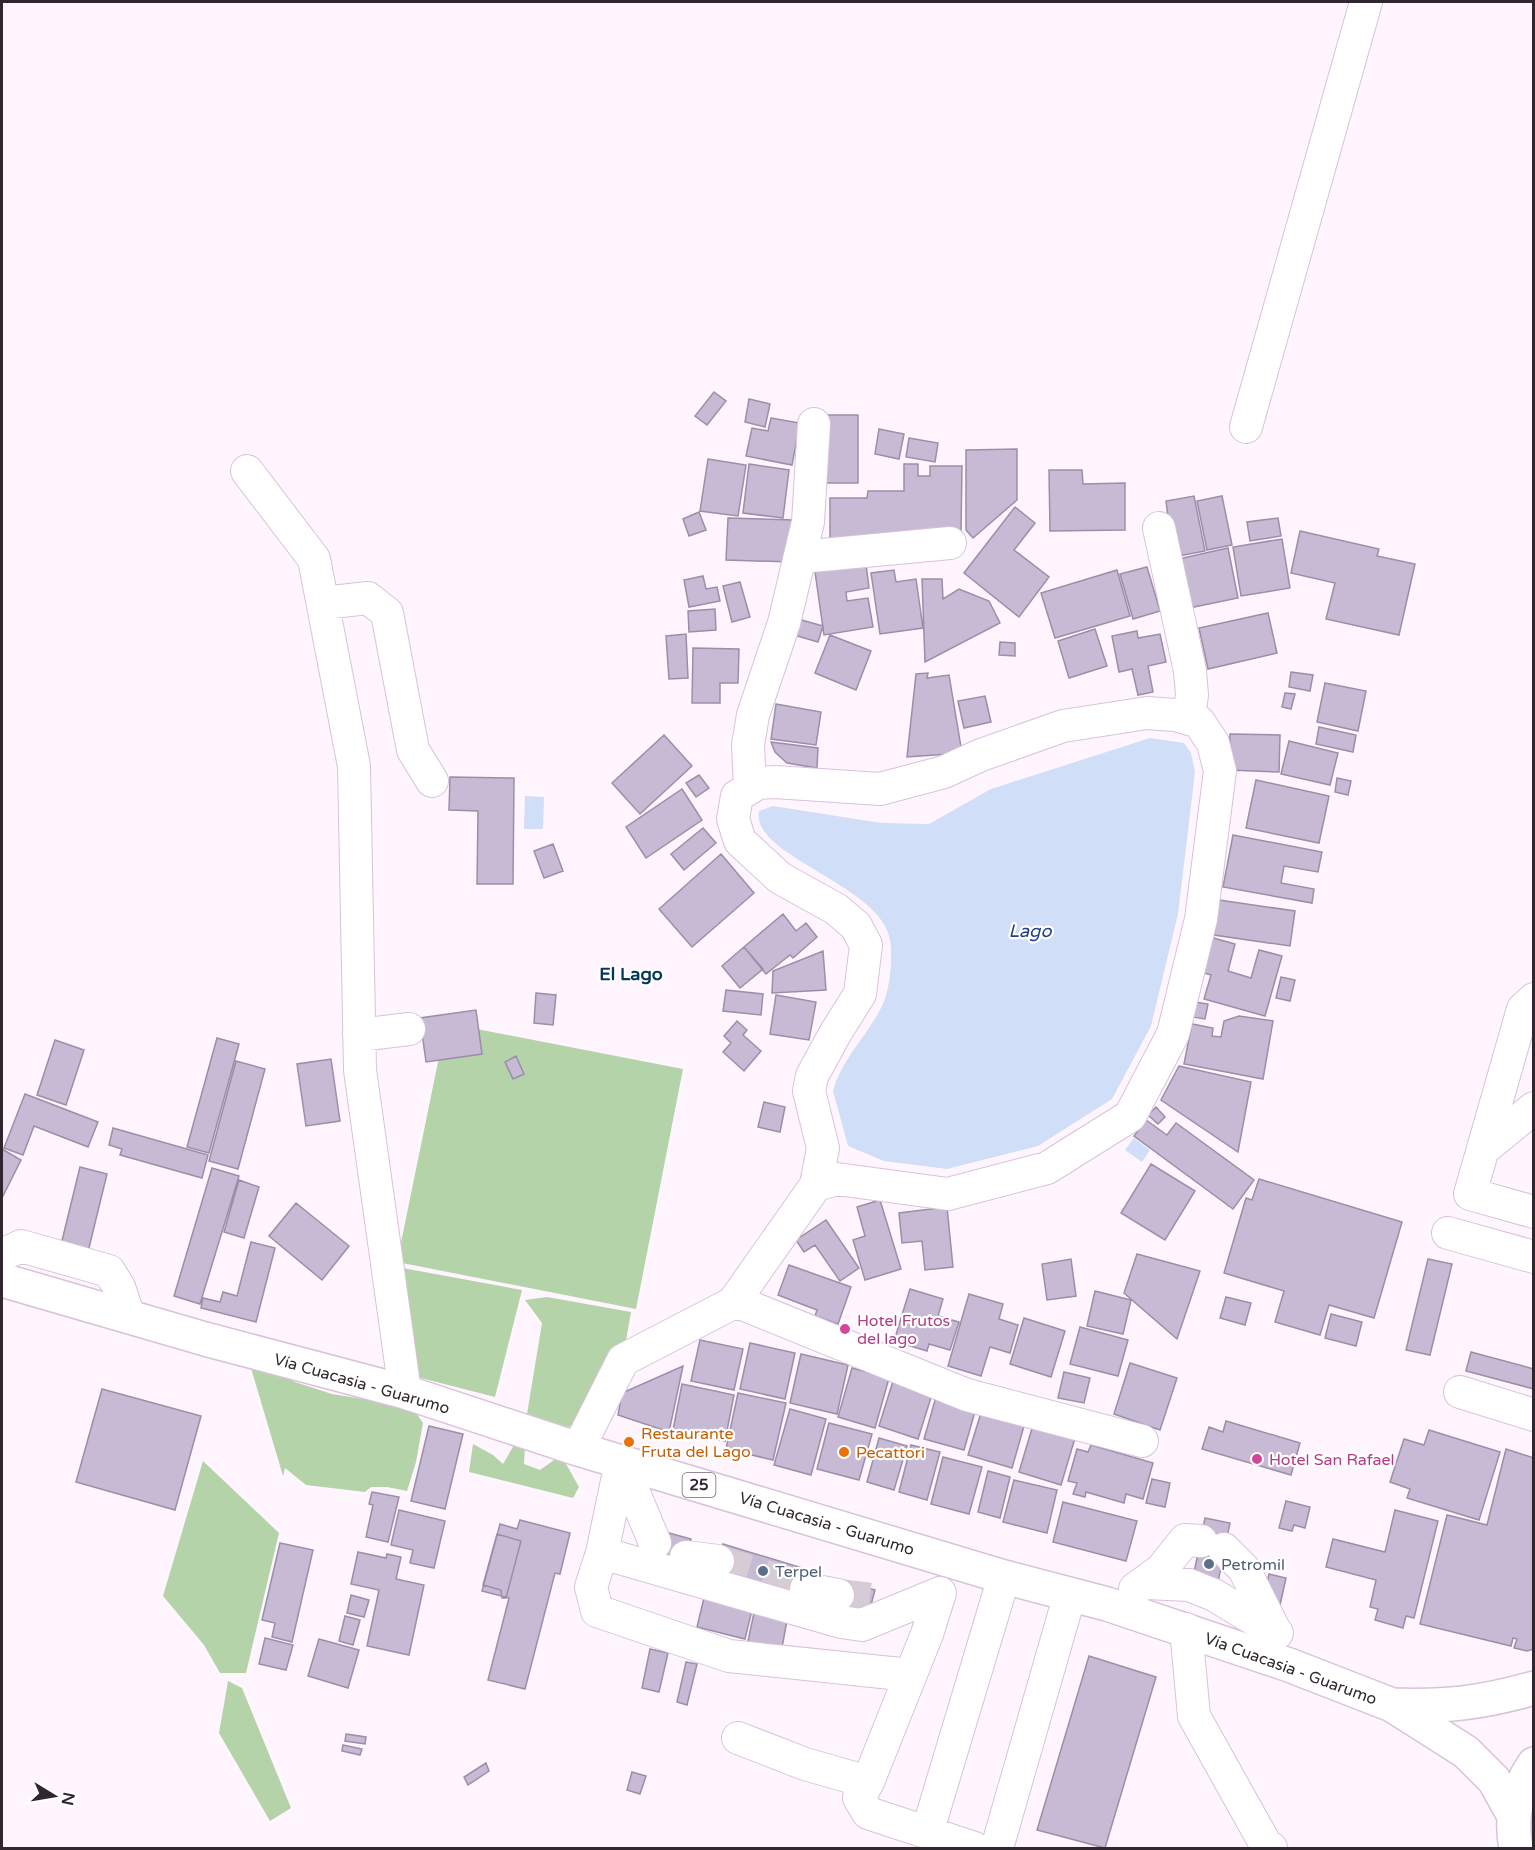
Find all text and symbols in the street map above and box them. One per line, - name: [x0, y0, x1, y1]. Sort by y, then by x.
- water label: Lago: [1009, 920, 1052, 942]
- district label: El Lago: [599, 963, 663, 985]
- place label: Hotel Frutos del lago: [857, 1311, 950, 1349]
- marker: Hotel Frutos del lago: [838, 1322, 852, 1336]
- street label: Vía Cuacasia - Guarumo: [272, 1349, 452, 1419]
- place label: Restaurante Fruta del Lago: [641, 1424, 751, 1462]
- marker: Restaurante Fruta del Lago: [622, 1435, 636, 1449]
- place label: Pecattori: [856, 1443, 925, 1463]
- marker: Pecattori: [837, 1445, 851, 1459]
- place label: Hotel San Rafael: [1269, 1450, 1395, 1470]
- marker: Hotel San Rafael: [1250, 1452, 1264, 1466]
- road number: 25: [682, 1473, 716, 1497]
- street label: Vía Cuacasia - Guarumo: [737, 1488, 917, 1560]
- place label: Petromil: [1221, 1555, 1285, 1575]
- marker: Petromil: [1202, 1557, 1216, 1571]
- place label: Terpel: [775, 1562, 822, 1582]
- marker: Terpel: [756, 1564, 770, 1578]
- street label: Vía Cuacasia - Guarumo: [1202, 1628, 1380, 1709]
- north arrow: [24, 1766, 84, 1826]
- text: N: [57, 1790, 79, 1807]

